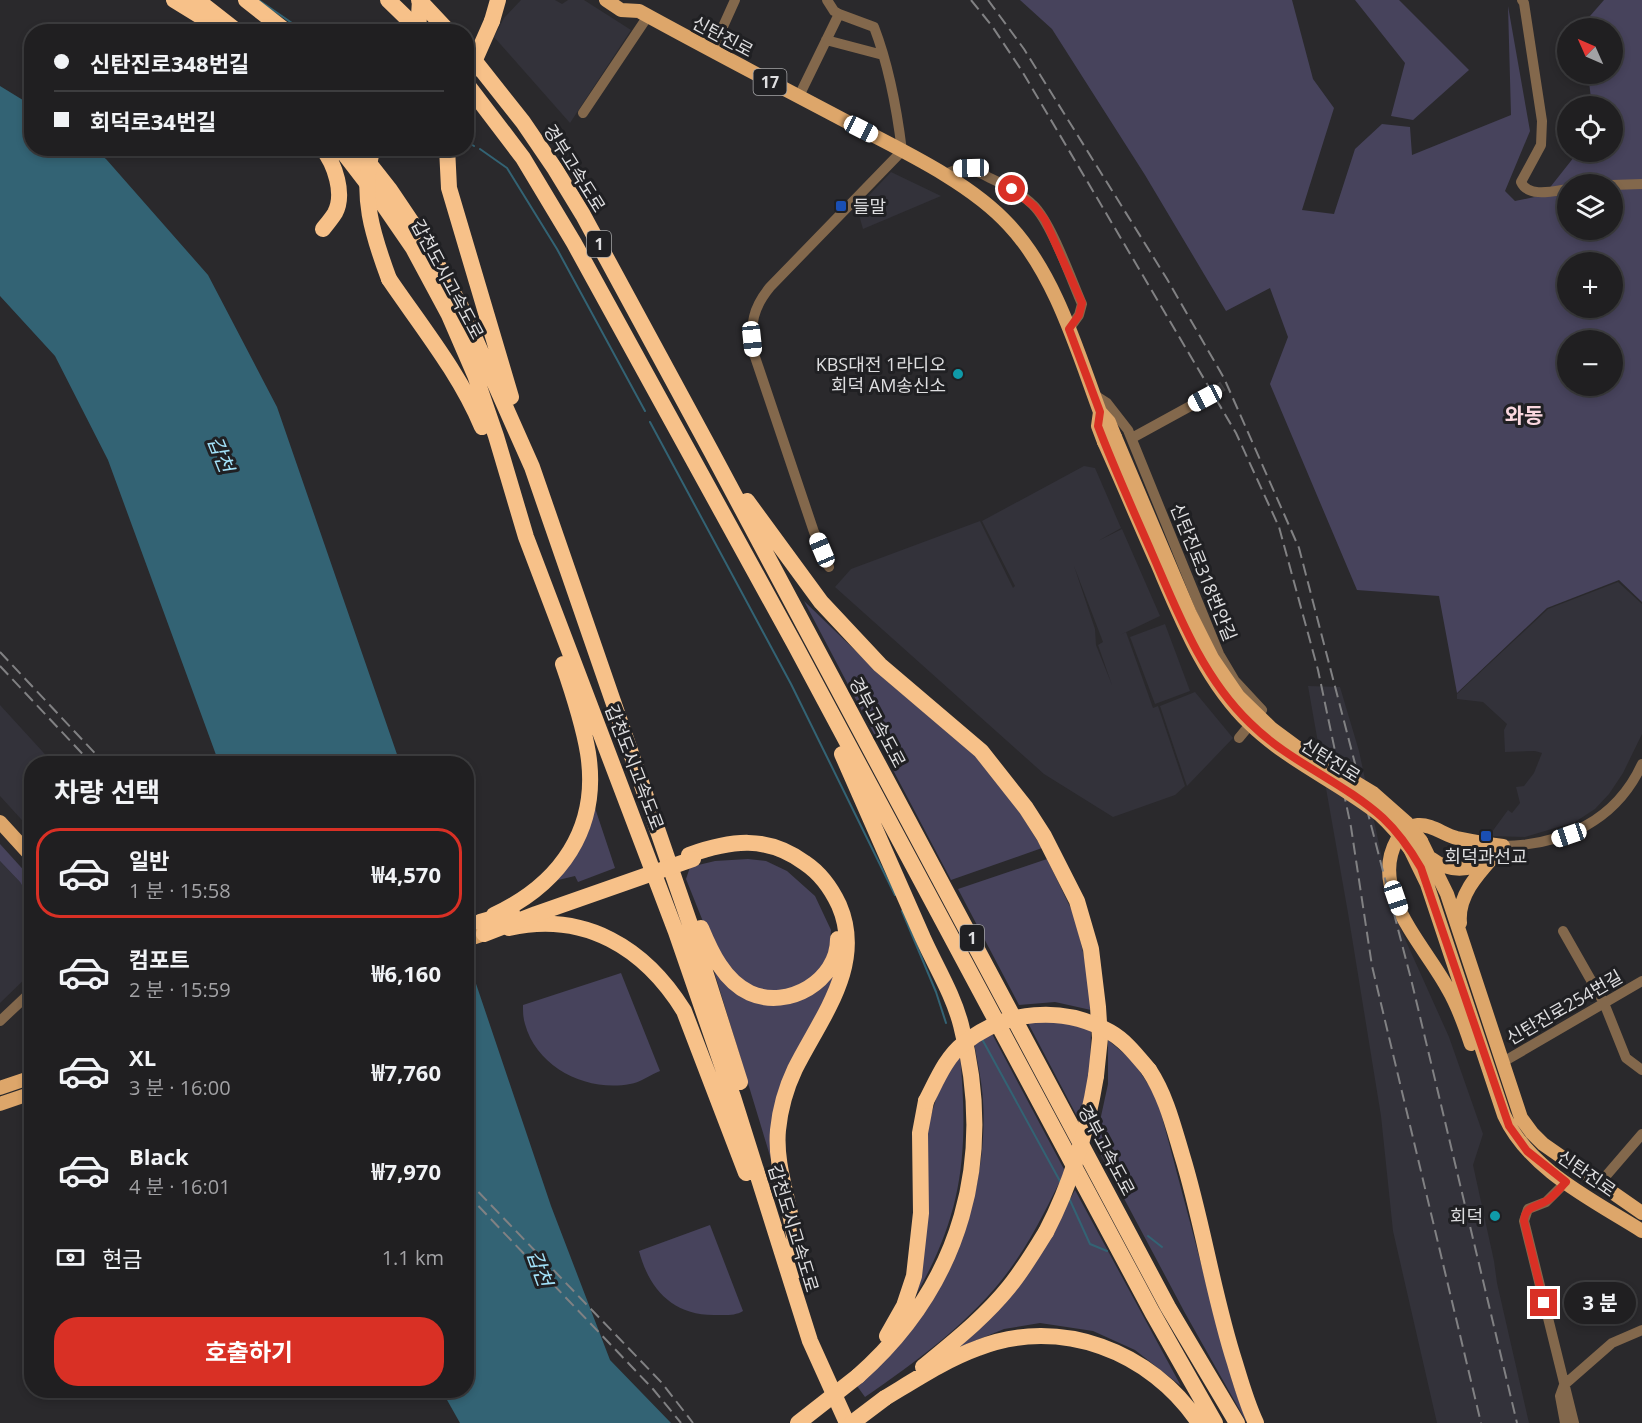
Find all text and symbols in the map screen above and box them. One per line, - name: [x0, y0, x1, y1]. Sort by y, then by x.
- street label: 신탄진로: [688, 10, 758, 62]
- north arrow: [1557, 18, 1623, 84]
- map controls: [1557, 18, 1623, 396]
- text: 신탄진로348번길: [90, 48, 249, 78]
- road number: 17: [754, 69, 786, 95]
- button: locate: [1557, 96, 1623, 162]
- text: 회덕로34번길: [90, 106, 216, 136]
- car: [841, 113, 881, 145]
- street label: 경부고속도로: [538, 120, 612, 216]
- car: [953, 159, 989, 177]
- button: layers: [1557, 174, 1623, 240]
- route start: [998, 175, 1025, 202]
- place label: 들말: [853, 194, 886, 218]
- marker: 들말: [834, 199, 848, 213]
- street label: 갑천도시고속도로: [406, 215, 490, 343]
- road number: 1: [587, 231, 611, 257]
- button: +: [1557, 252, 1623, 318]
- car: [741, 320, 763, 358]
- button: −: [1557, 330, 1623, 396]
- place label: KBS대전 1라디오 회덕 AM송신소: [816, 352, 946, 397]
- marker: KBS대전 1라디오 회덕 AM송신소: [951, 367, 965, 381]
- car: [1185, 382, 1225, 414]
- district label: 와동: [1505, 401, 1543, 429]
- water label: 갑천: [202, 432, 241, 479]
- street label: 신탄진로318번안길: [1165, 499, 1243, 645]
- car: [807, 530, 837, 570]
- street label: 경부고속도로: [844, 673, 912, 771]
- street label: 갑천도시고속도로: [600, 701, 670, 833]
- street label: 신탄진로: [1297, 732, 1365, 788]
- text: 차량 선택: [54, 773, 160, 810]
- car: [1549, 821, 1589, 849]
- marker: 회덕과선교: [1479, 829, 1493, 843]
- place label: 회덕과선교: [1445, 844, 1527, 868]
- text: 일반: [129, 845, 169, 875]
- icon: car: [57, 846, 111, 900]
- text: ₩4,570: [371, 859, 441, 889]
- text: 1 분 · 15:58: [129, 877, 231, 904]
- car: [1382, 878, 1410, 918]
- road number: 1: [960, 925, 984, 951]
- text: 컴포트: [129, 944, 190, 974]
- icon: car: [57, 945, 111, 999]
- text: ₩6,160: [371, 958, 441, 988]
- street label: 신탄진로254번길: [1502, 964, 1626, 1050]
- text: 2 분 · 15:59: [129, 976, 231, 1003]
- text: XL: [129, 1042, 156, 1072]
- icon: car: [57, 1044, 111, 1098]
- text: ₩7,760: [371, 1057, 441, 1087]
- text: 3 분 · 16:00: [129, 1074, 231, 1101]
- street label: 경부고속도로: [1073, 1101, 1141, 1199]
- text: Black: [129, 1141, 189, 1171]
- icon: car: [57, 1143, 111, 1197]
- street label: 신탄진로: [1553, 1144, 1621, 1202]
- text: ₩7,970: [371, 1156, 441, 1186]
- street label: 갑천도시고속도로: [763, 1161, 825, 1295]
- text: 4 분 · 16:01: [129, 1173, 231, 1200]
- place label: 회덕: [1450, 1204, 1483, 1228]
- marker: 회덕: [1488, 1209, 1502, 1223]
- icon: cash: [54, 1241, 87, 1274]
- text: 현금: [102, 1243, 142, 1273]
- text: 1.1 km: [382, 1244, 444, 1271]
- water label: 갑천: [521, 1246, 560, 1292]
- callout: 3 분: [1565, 1282, 1637, 1324]
- route end: [1530, 1289, 1557, 1316]
- text: 3 분: [1582, 1289, 1618, 1316]
- button: 호출하기: [54, 1317, 444, 1386]

